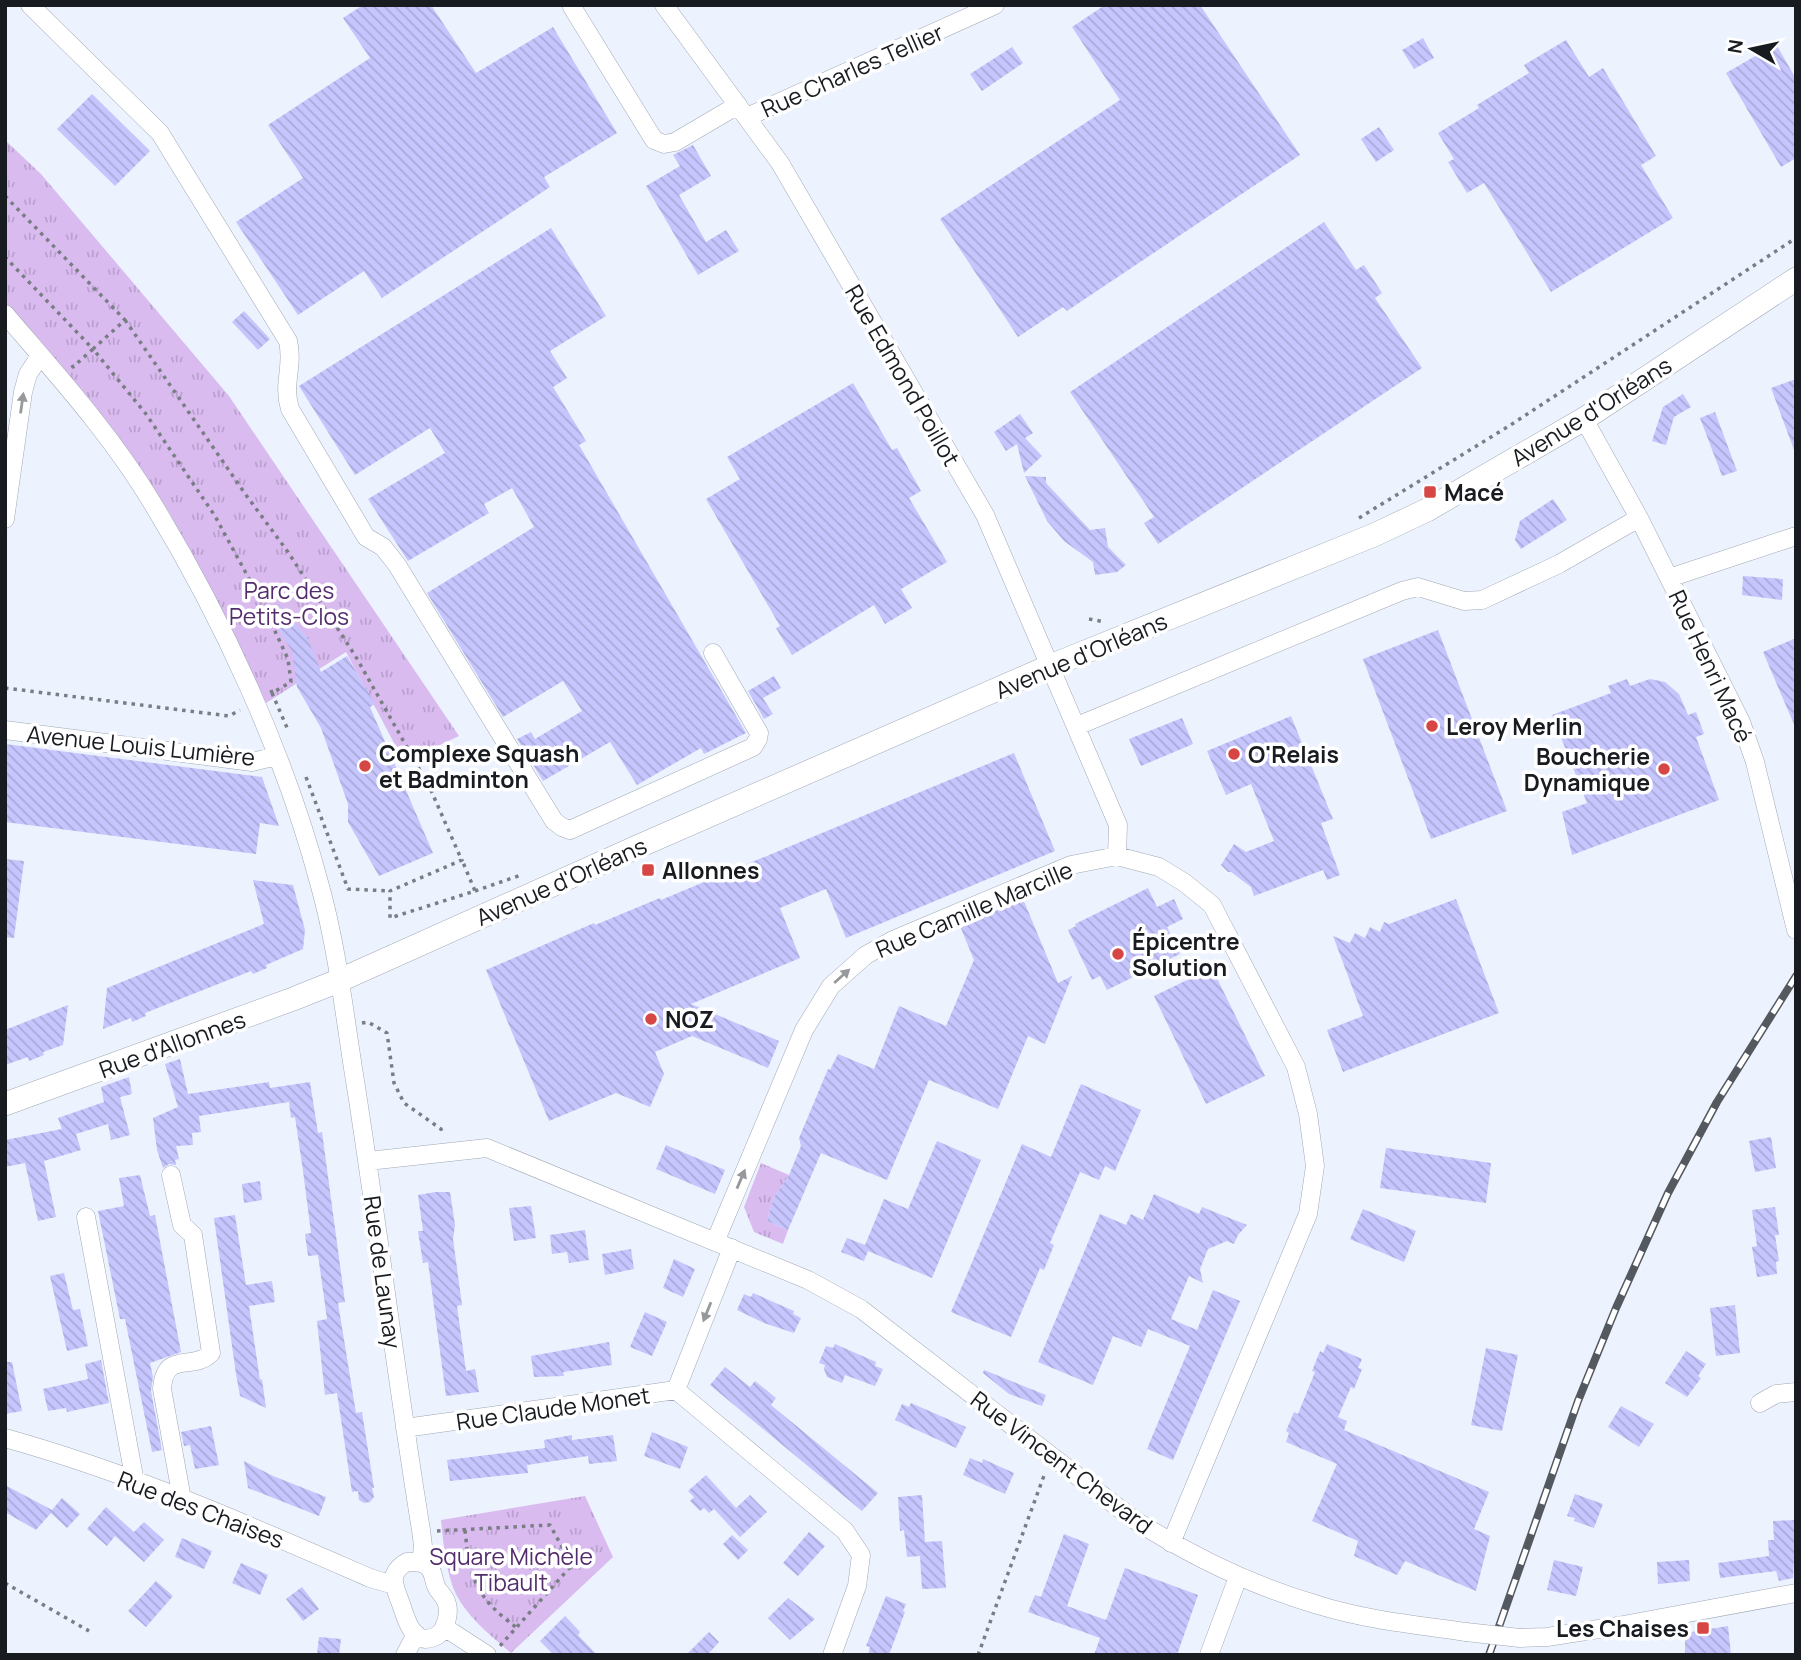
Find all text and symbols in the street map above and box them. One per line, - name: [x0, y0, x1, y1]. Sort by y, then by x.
- north arrow: [1717, 14, 1787, 84]
- street label: Rue Charles Tellier: [756, 16, 948, 124]
- text: N: [1721, 38, 1749, 55]
- street label: Rue Edmond Poillot: [838, 279, 968, 471]
- street label: Avenue d'Orléans: [1505, 349, 1677, 473]
- one-way arrow: [16, 392, 27, 414]
- place label: Macé: [1444, 476, 1504, 508]
- marker: Macé: [1422, 484, 1438, 500]
- park label: Parc des Petits-Clos: [229, 574, 349, 632]
- street label: Rue Henri Macé: [1662, 584, 1760, 748]
- street label: Avenue d'Orléans: [990, 604, 1172, 706]
- place label: Leroy Merlin: [1446, 710, 1582, 742]
- street label: Avenue Louis Lumière: [25, 717, 257, 773]
- marker: Leroy Merlin: [1424, 718, 1440, 734]
- place label: Complexe Squash et Badminton: [379, 737, 579, 795]
- place label: O'Relais: [1248, 738, 1339, 770]
- place label: Boucherie Dynamique: [1524, 740, 1650, 798]
- marker: O'Relais: [1226, 746, 1242, 762]
- marker: Complexe Squash et Badminton: [357, 758, 373, 774]
- marker: Boucherie Dynamique: [1656, 761, 1672, 777]
- street label: Avenue d'Orléans: [470, 829, 652, 933]
- street label: Rue Camille Marcille: [871, 853, 1077, 965]
- place label: Allonnes: [662, 854, 759, 886]
- marker: Allonnes: [640, 862, 656, 878]
- place label: Épicentre Solution: [1132, 925, 1240, 983]
- marker: Épicentre Solution: [1110, 946, 1126, 962]
- one-way arrow: [833, 969, 850, 985]
- street label: Rue d'Allonnes: [94, 1003, 250, 1085]
- place label: NOZ: [665, 1003, 714, 1035]
- marker: NOZ: [643, 1011, 659, 1027]
- one-way arrow: [736, 1168, 747, 1189]
- street label: Rue de Launay: [356, 1194, 410, 1350]
- one-way arrow: [701, 1302, 712, 1323]
- street label: Rue Claude Monet: [454, 1379, 652, 1437]
- street label: Rue Vincent Chevard: [964, 1383, 1160, 1541]
- street label: Rue des Chaises: [113, 1463, 289, 1555]
- park label: Square Michèle Tibault: [429, 1540, 593, 1598]
- place label: Les Chaises: [1556, 1612, 1689, 1644]
- marker: Les Chaises: [1695, 1620, 1711, 1636]

